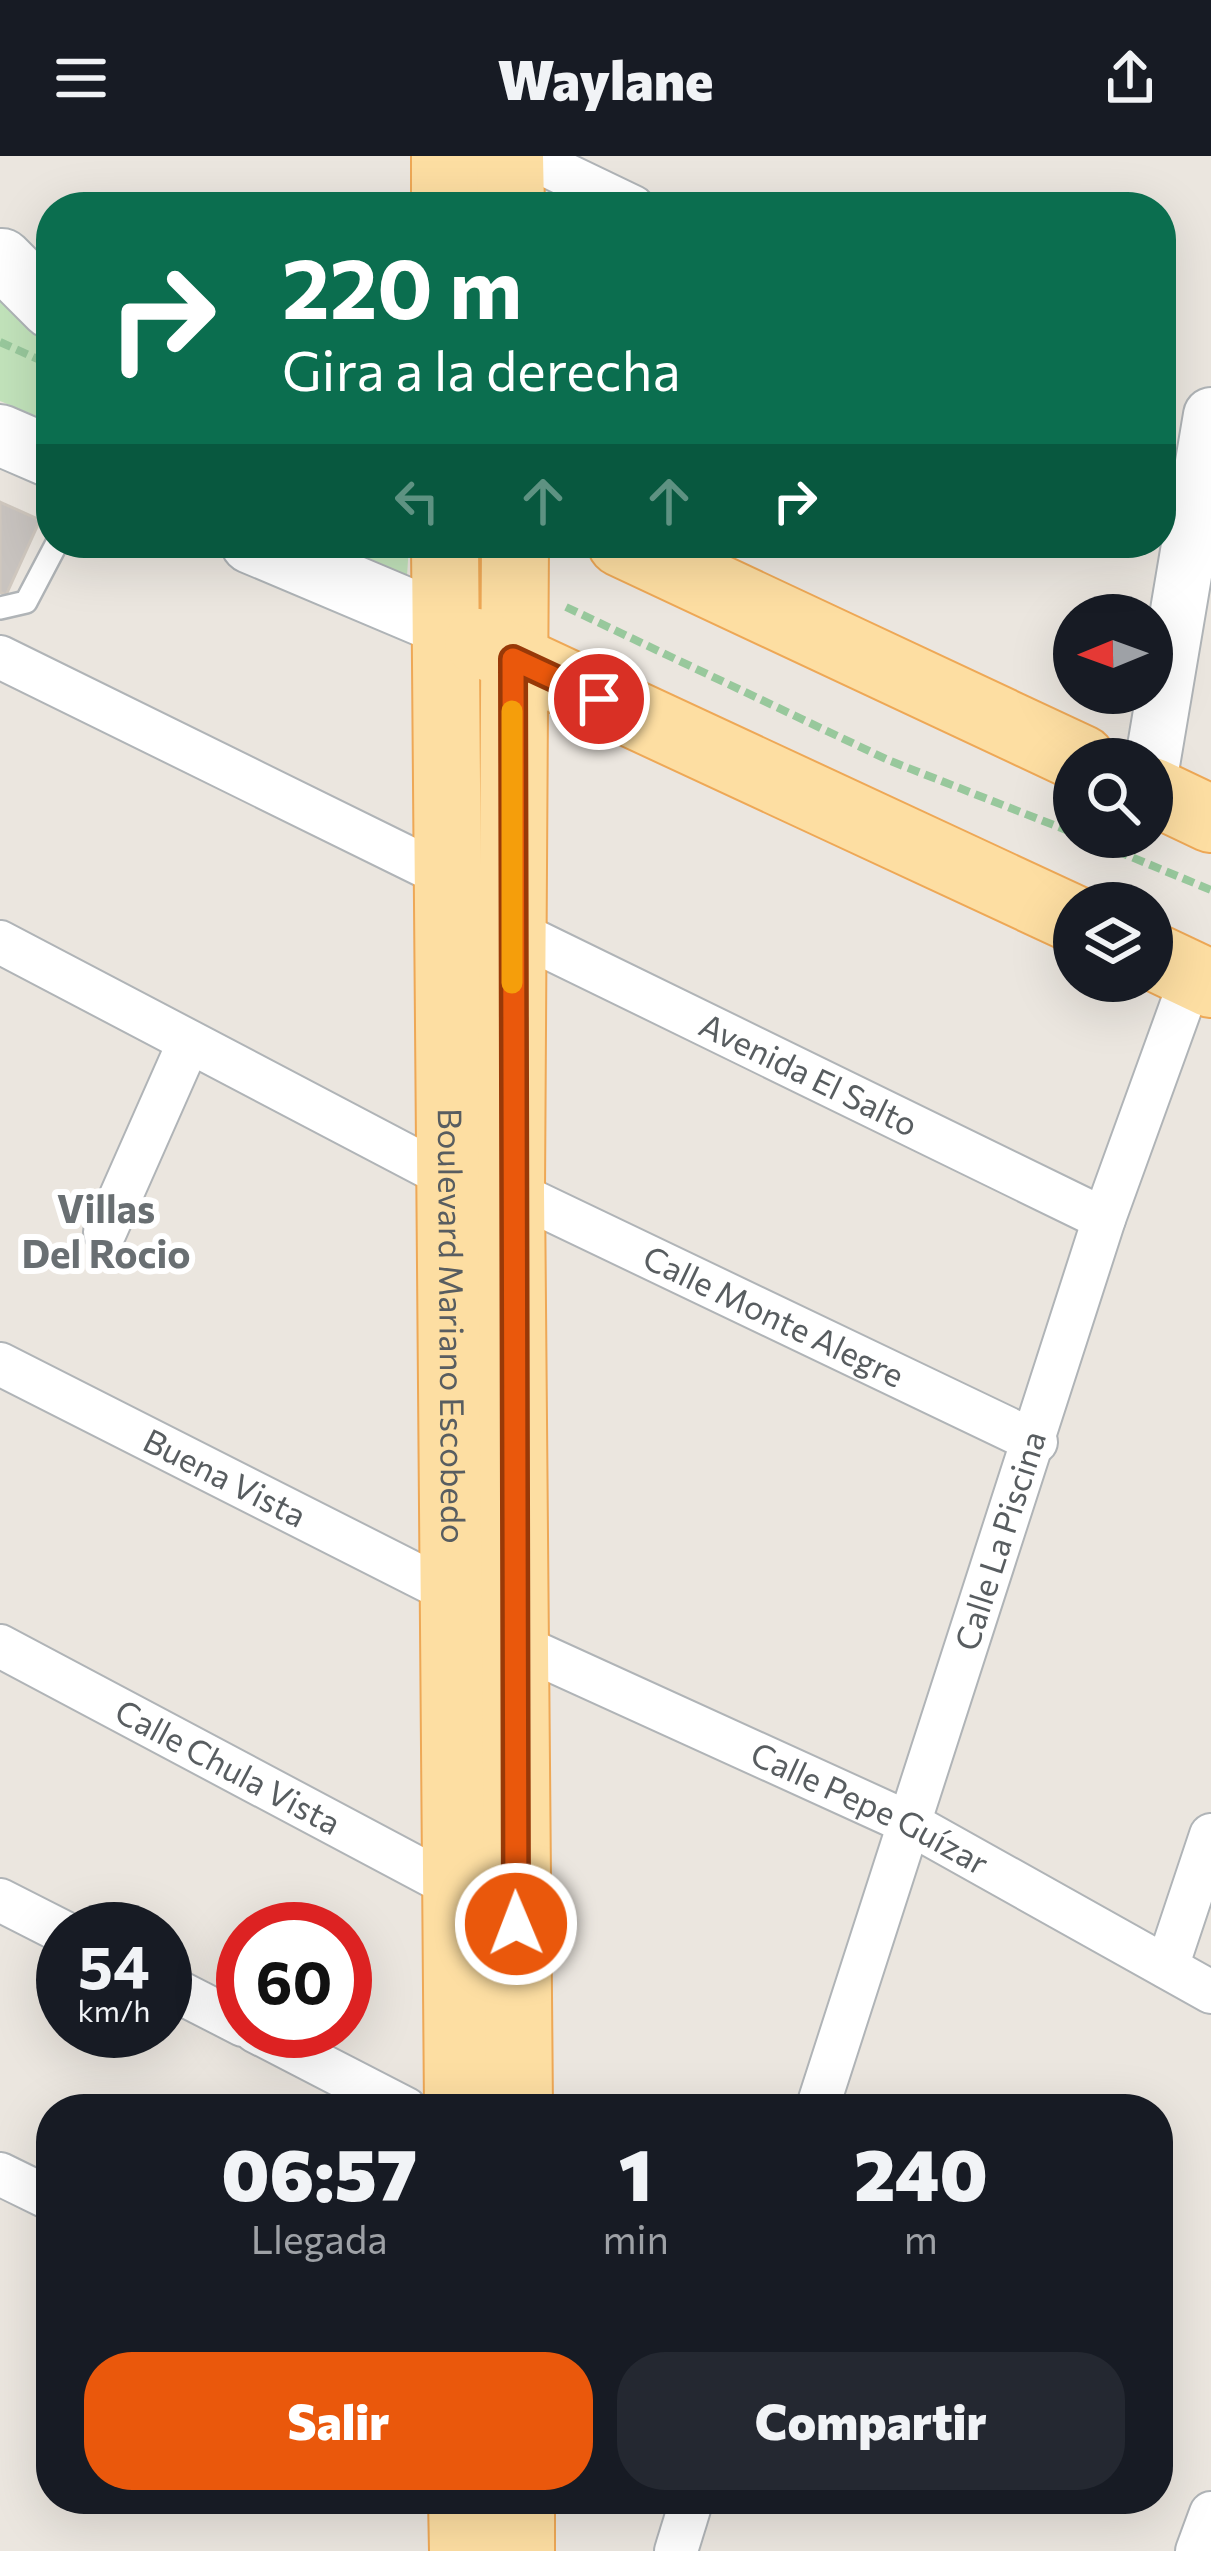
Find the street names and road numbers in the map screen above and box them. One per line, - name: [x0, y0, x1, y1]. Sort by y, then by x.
- street label: Avenida El Salto: [693, 1003, 925, 1144]
- street label: Boulevard Mariano Escobedo: [431, 1108, 475, 1544]
- street label: Calle Monte Alegre: [637, 1235, 911, 1395]
- street label: Buena Vista: [137, 1418, 313, 1535]
- street label: Calle La Piscina: [944, 1426, 1053, 1655]
- street label: Calle Chula Vista: [109, 1689, 348, 1842]
- street label: Calle Pepe Guízar: [745, 1732, 996, 1882]

